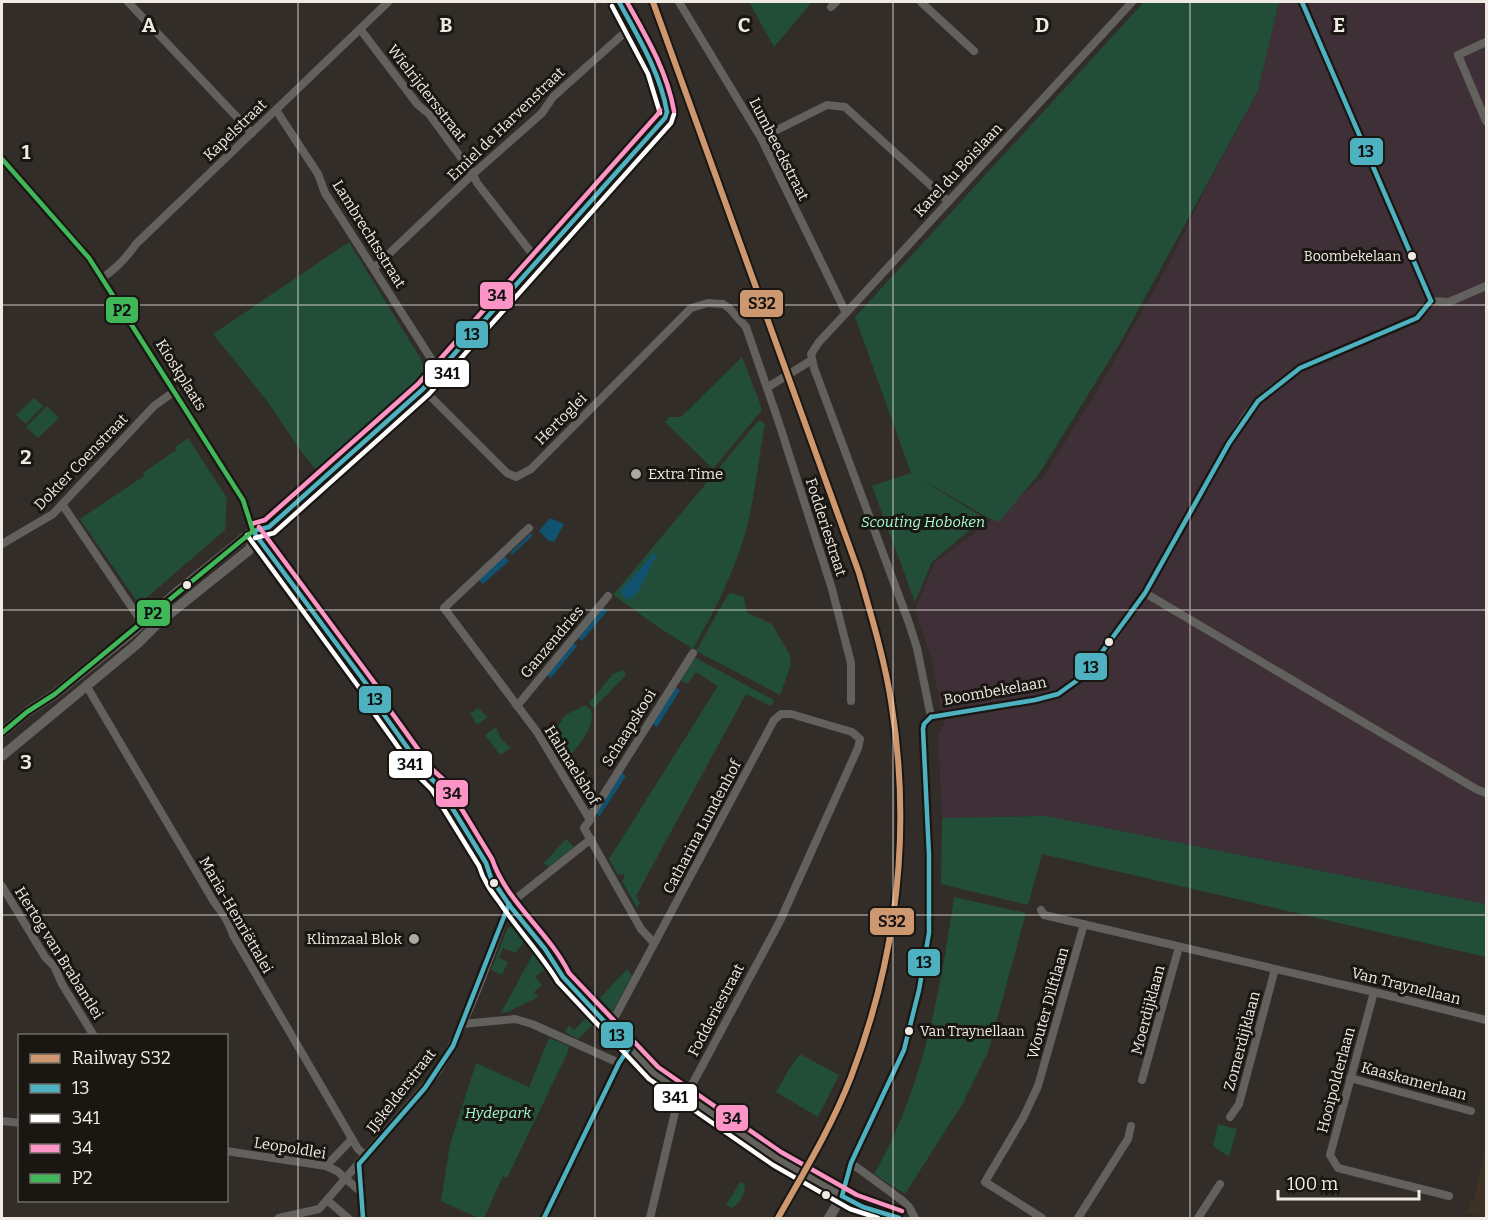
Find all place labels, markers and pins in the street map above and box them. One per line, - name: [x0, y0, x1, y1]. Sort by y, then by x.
- place label: Boombekelaan: [1304, 248, 1401, 265]
- marker: Boombekelaan: [1406, 250, 1418, 262]
- place label: Extra Time: [648, 465, 723, 483]
- marker: Extra Time: [629, 467, 643, 481]
- unlabelled marker: [181, 579, 193, 591]
- unlabelled marker: [1103, 636, 1115, 648]
- unlabelled marker: [488, 877, 500, 889]
- place label: Klimzaal Blok: [306, 930, 402, 948]
- marker: Klimzaal Blok: [407, 932, 421, 946]
- place label: Van Traynellaan: [920, 1023, 1025, 1040]
- marker: Van Traynellaan: [903, 1025, 915, 1037]
- unlabelled marker: [820, 1189, 832, 1201]

